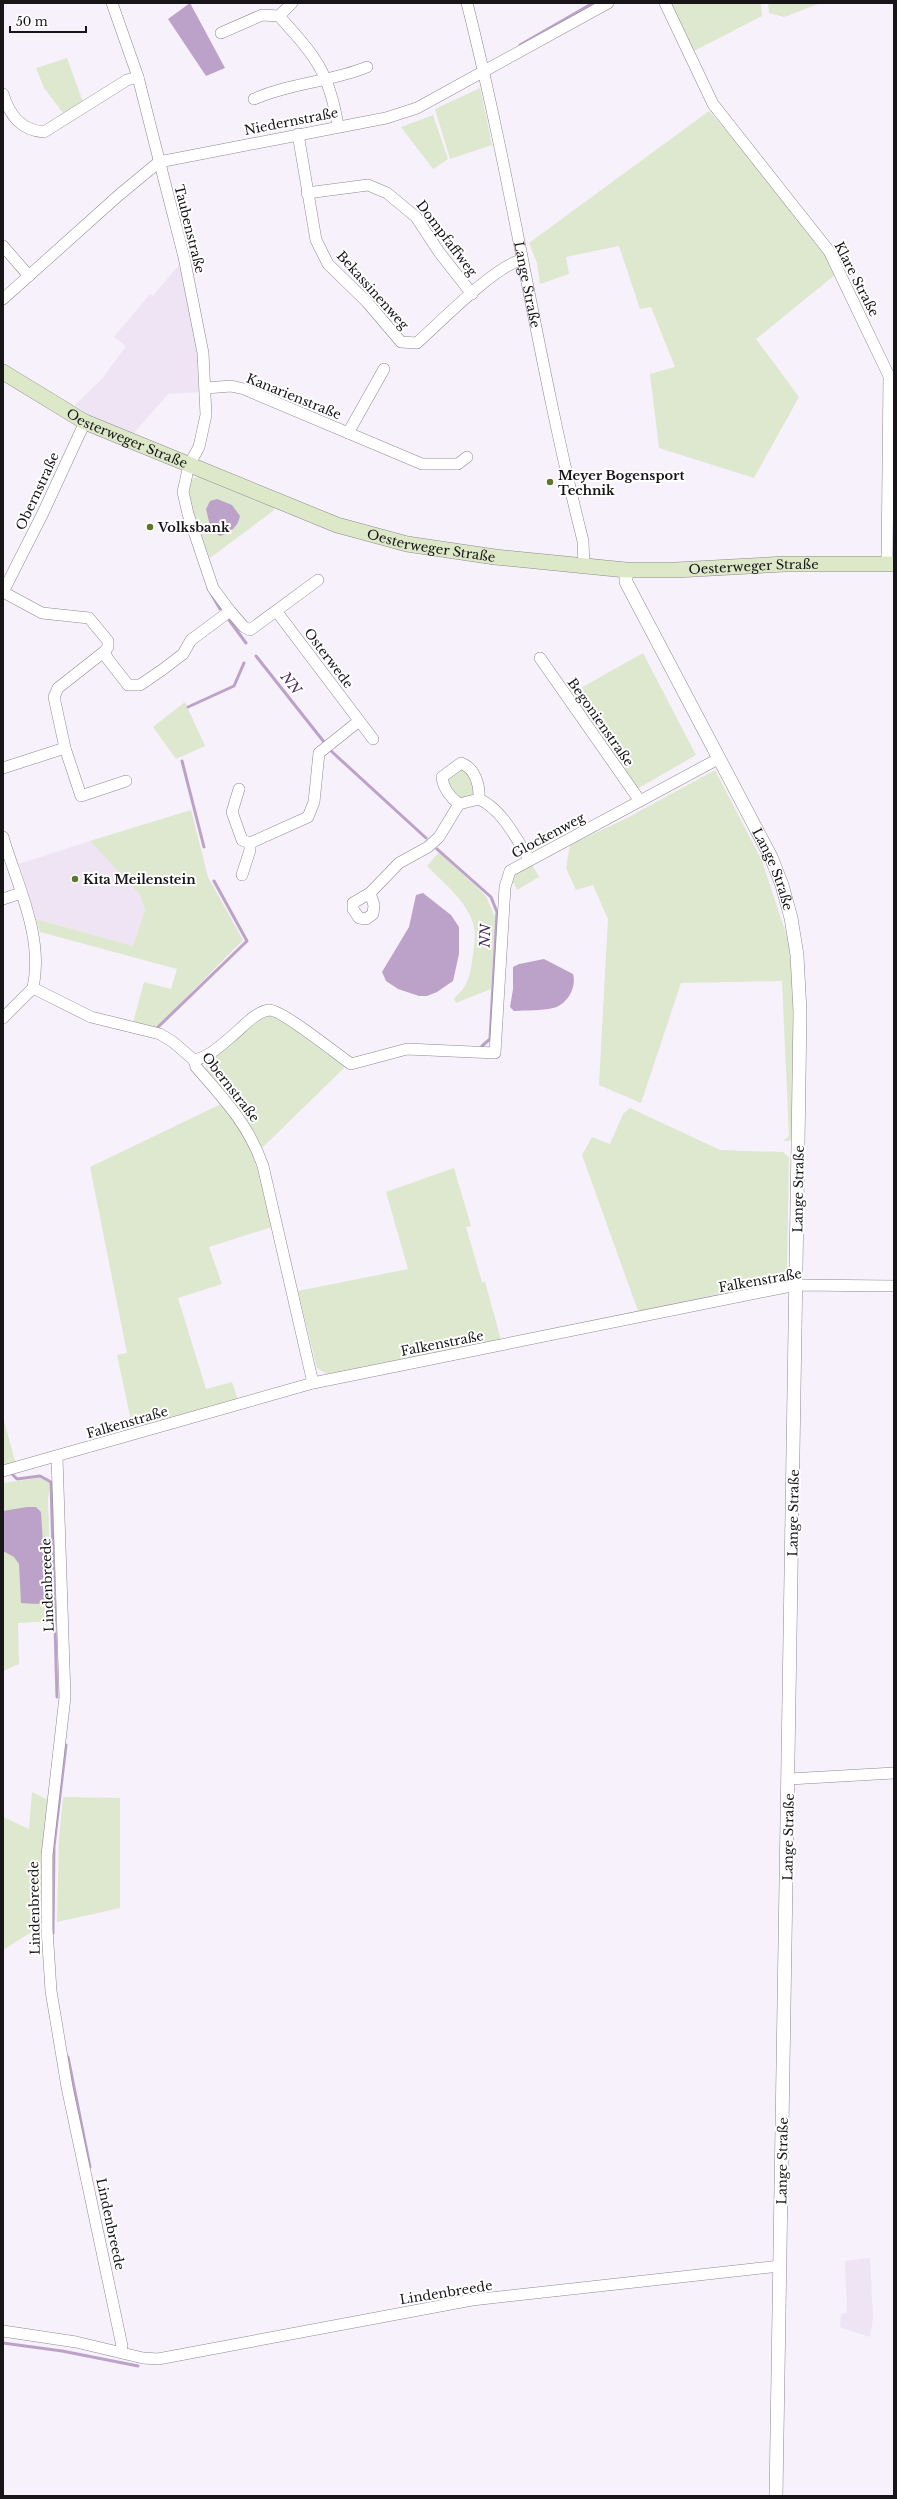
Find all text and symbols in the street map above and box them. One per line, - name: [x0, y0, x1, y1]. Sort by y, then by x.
- scale bar: [10, 8, 86, 34]
- text: 50 m: [16, 14, 48, 29]
- street label: Niedernstraße: [243, 104, 340, 139]
- street label: Taubenstraße: [170, 183, 209, 275]
- street label: Dompfaffweg: [412, 197, 481, 280]
- street label: Klare Straße: [830, 239, 883, 320]
- street label: Lange Straße: [510, 240, 544, 329]
- street label: Bekassinenweg: [333, 247, 413, 333]
- street label: Kanarienstraße: [244, 370, 344, 423]
- street label: Oesterweger Straße: [63, 405, 190, 472]
- street label: Obernstraße: [12, 450, 63, 533]
- place label: Meyer Bogensport Technik: [558, 467, 685, 499]
- marker: Meyer Bogensport Technik: [545, 477, 555, 487]
- place label: Volksbank: [157, 519, 230, 536]
- marker: Volksbank: [145, 522, 155, 532]
- street label: Oesterweger Straße: [365, 526, 497, 566]
- street label: Oesterweger Straße: [688, 556, 819, 578]
- street label: Osterwede: [300, 625, 357, 692]
- water label: NN: [276, 667, 306, 699]
- street label: Begonienstraße: [564, 675, 637, 770]
- street label: Glockenweg: [509, 809, 588, 862]
- street label: Lange Straße: [748, 825, 797, 912]
- place label: Kita Meilenstein: [83, 871, 196, 888]
- marker: Kita Meilenstein: [70, 874, 80, 884]
- water label: NN: [475, 923, 495, 949]
- street label: Obernstraße: [198, 1049, 263, 1126]
- street label: Lange Straße: [789, 1145, 808, 1233]
- street label: Falkenstraße: [717, 1265, 803, 1296]
- street label: Falkenstraße: [399, 1327, 485, 1360]
- street label: Falkenstraße: [84, 1403, 170, 1442]
- street label: Lange Straße: [784, 1469, 803, 1557]
- street label: Lindenbreede: [37, 1538, 58, 1632]
- street label: Lange Straße: [779, 1793, 798, 1881]
- street label: Lindenbreede: [25, 1861, 44, 1955]
- street label: Lange Straße: [773, 2117, 792, 2205]
- street label: Lindenbreede: [92, 2177, 129, 2272]
- street label: Lindenbreede: [398, 2277, 494, 2308]

